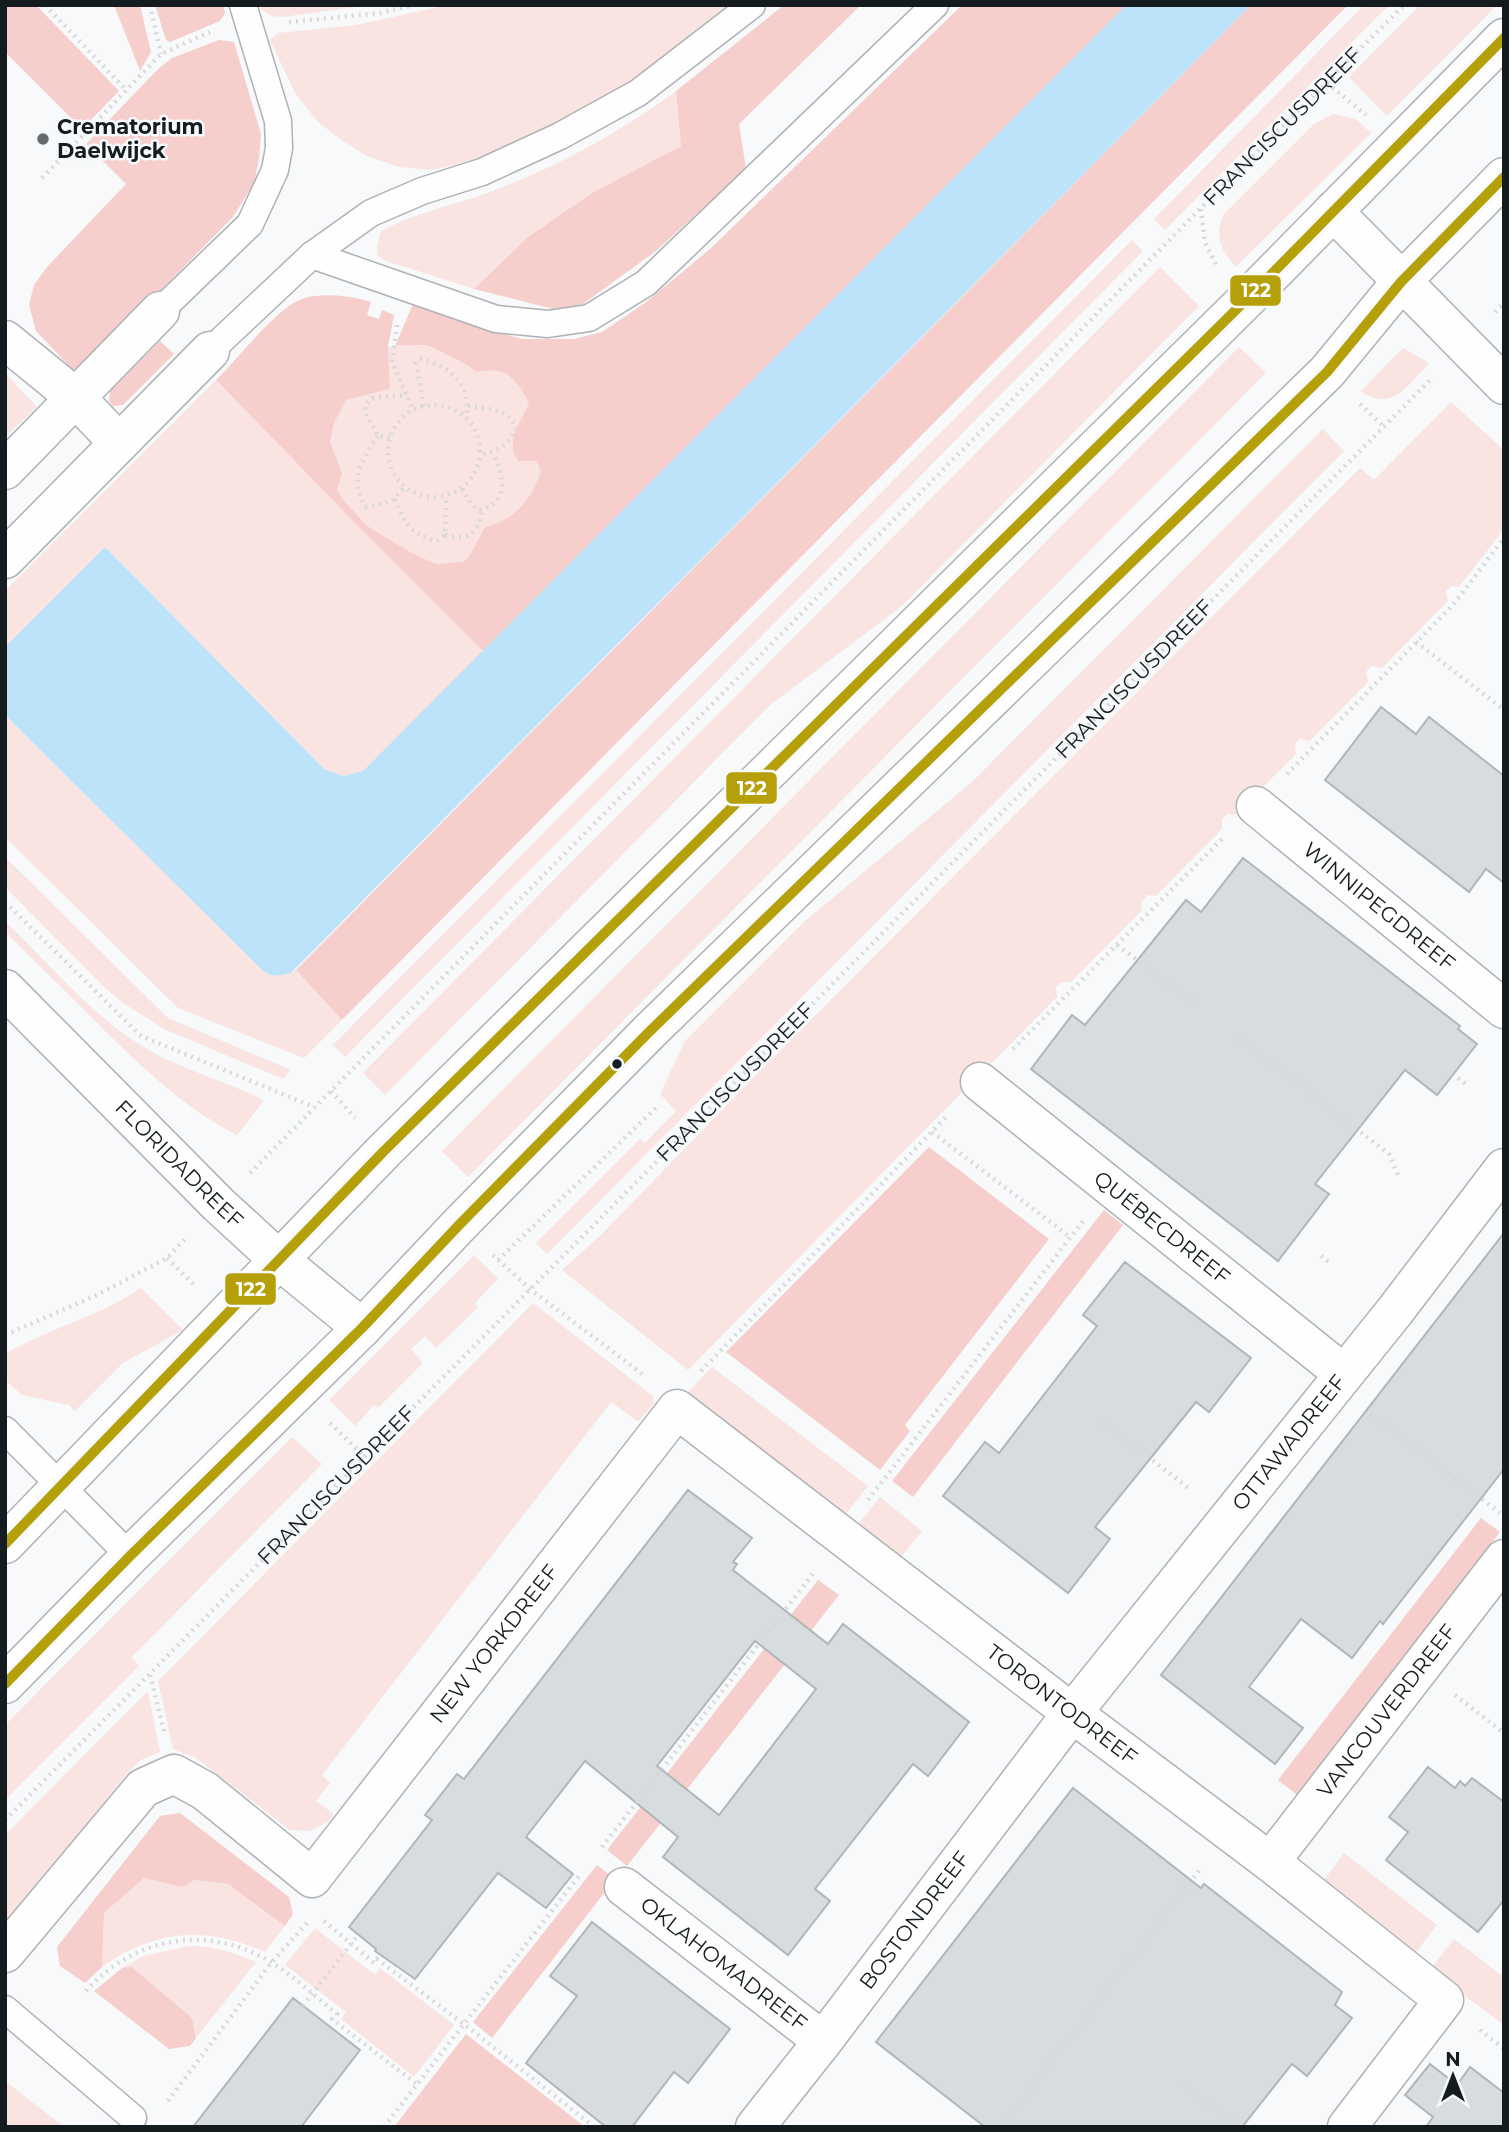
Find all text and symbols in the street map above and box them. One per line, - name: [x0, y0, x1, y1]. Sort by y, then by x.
- street label: FRANCISCUSDREEF: [1198, 42, 1366, 210]
- place label: Crematorium Daelwijck: [57, 114, 204, 163]
- marker: Crematorium Daelwijck: [35, 131, 51, 147]
- line badge: 122: [1229, 274, 1282, 307]
- text: 122: [1241, 279, 1271, 302]
- street label: FRANCISCUSDREEF: [1050, 594, 1217, 763]
- line badge: 122: [725, 771, 778, 805]
- text: 122: [737, 777, 767, 800]
- street label: WINNIPEGDREEF: [1298, 837, 1460, 976]
- street label: FRANCISCUSDREEF: [651, 997, 819, 1166]
- unlabelled marker: [610, 1057, 624, 1071]
- street label: FLORIDADREEF: [110, 1095, 249, 1233]
- street label: QUÉBECDREEF: [1089, 1165, 1235, 1289]
- line badge: 122: [224, 1272, 277, 1306]
- text: 122: [236, 1278, 266, 1301]
- street label: OTTAWADREEF: [1227, 1370, 1351, 1515]
- street label: FRANCISCUSDREEF: [252, 1400, 420, 1569]
- street label: NEW YORKDREEF: [424, 1559, 563, 1728]
- street label: VANCOUVERDREEF: [1312, 1619, 1461, 1802]
- street label: TORONTODREEF: [982, 1639, 1142, 1770]
- street label: BOSTONDREEF: [854, 1846, 974, 1994]
- street label: OKLAHOMADREEF: [636, 1891, 812, 2036]
- north arrow: [1418, 2041, 1488, 2111]
- text: N: [1445, 2048, 1461, 2071]

